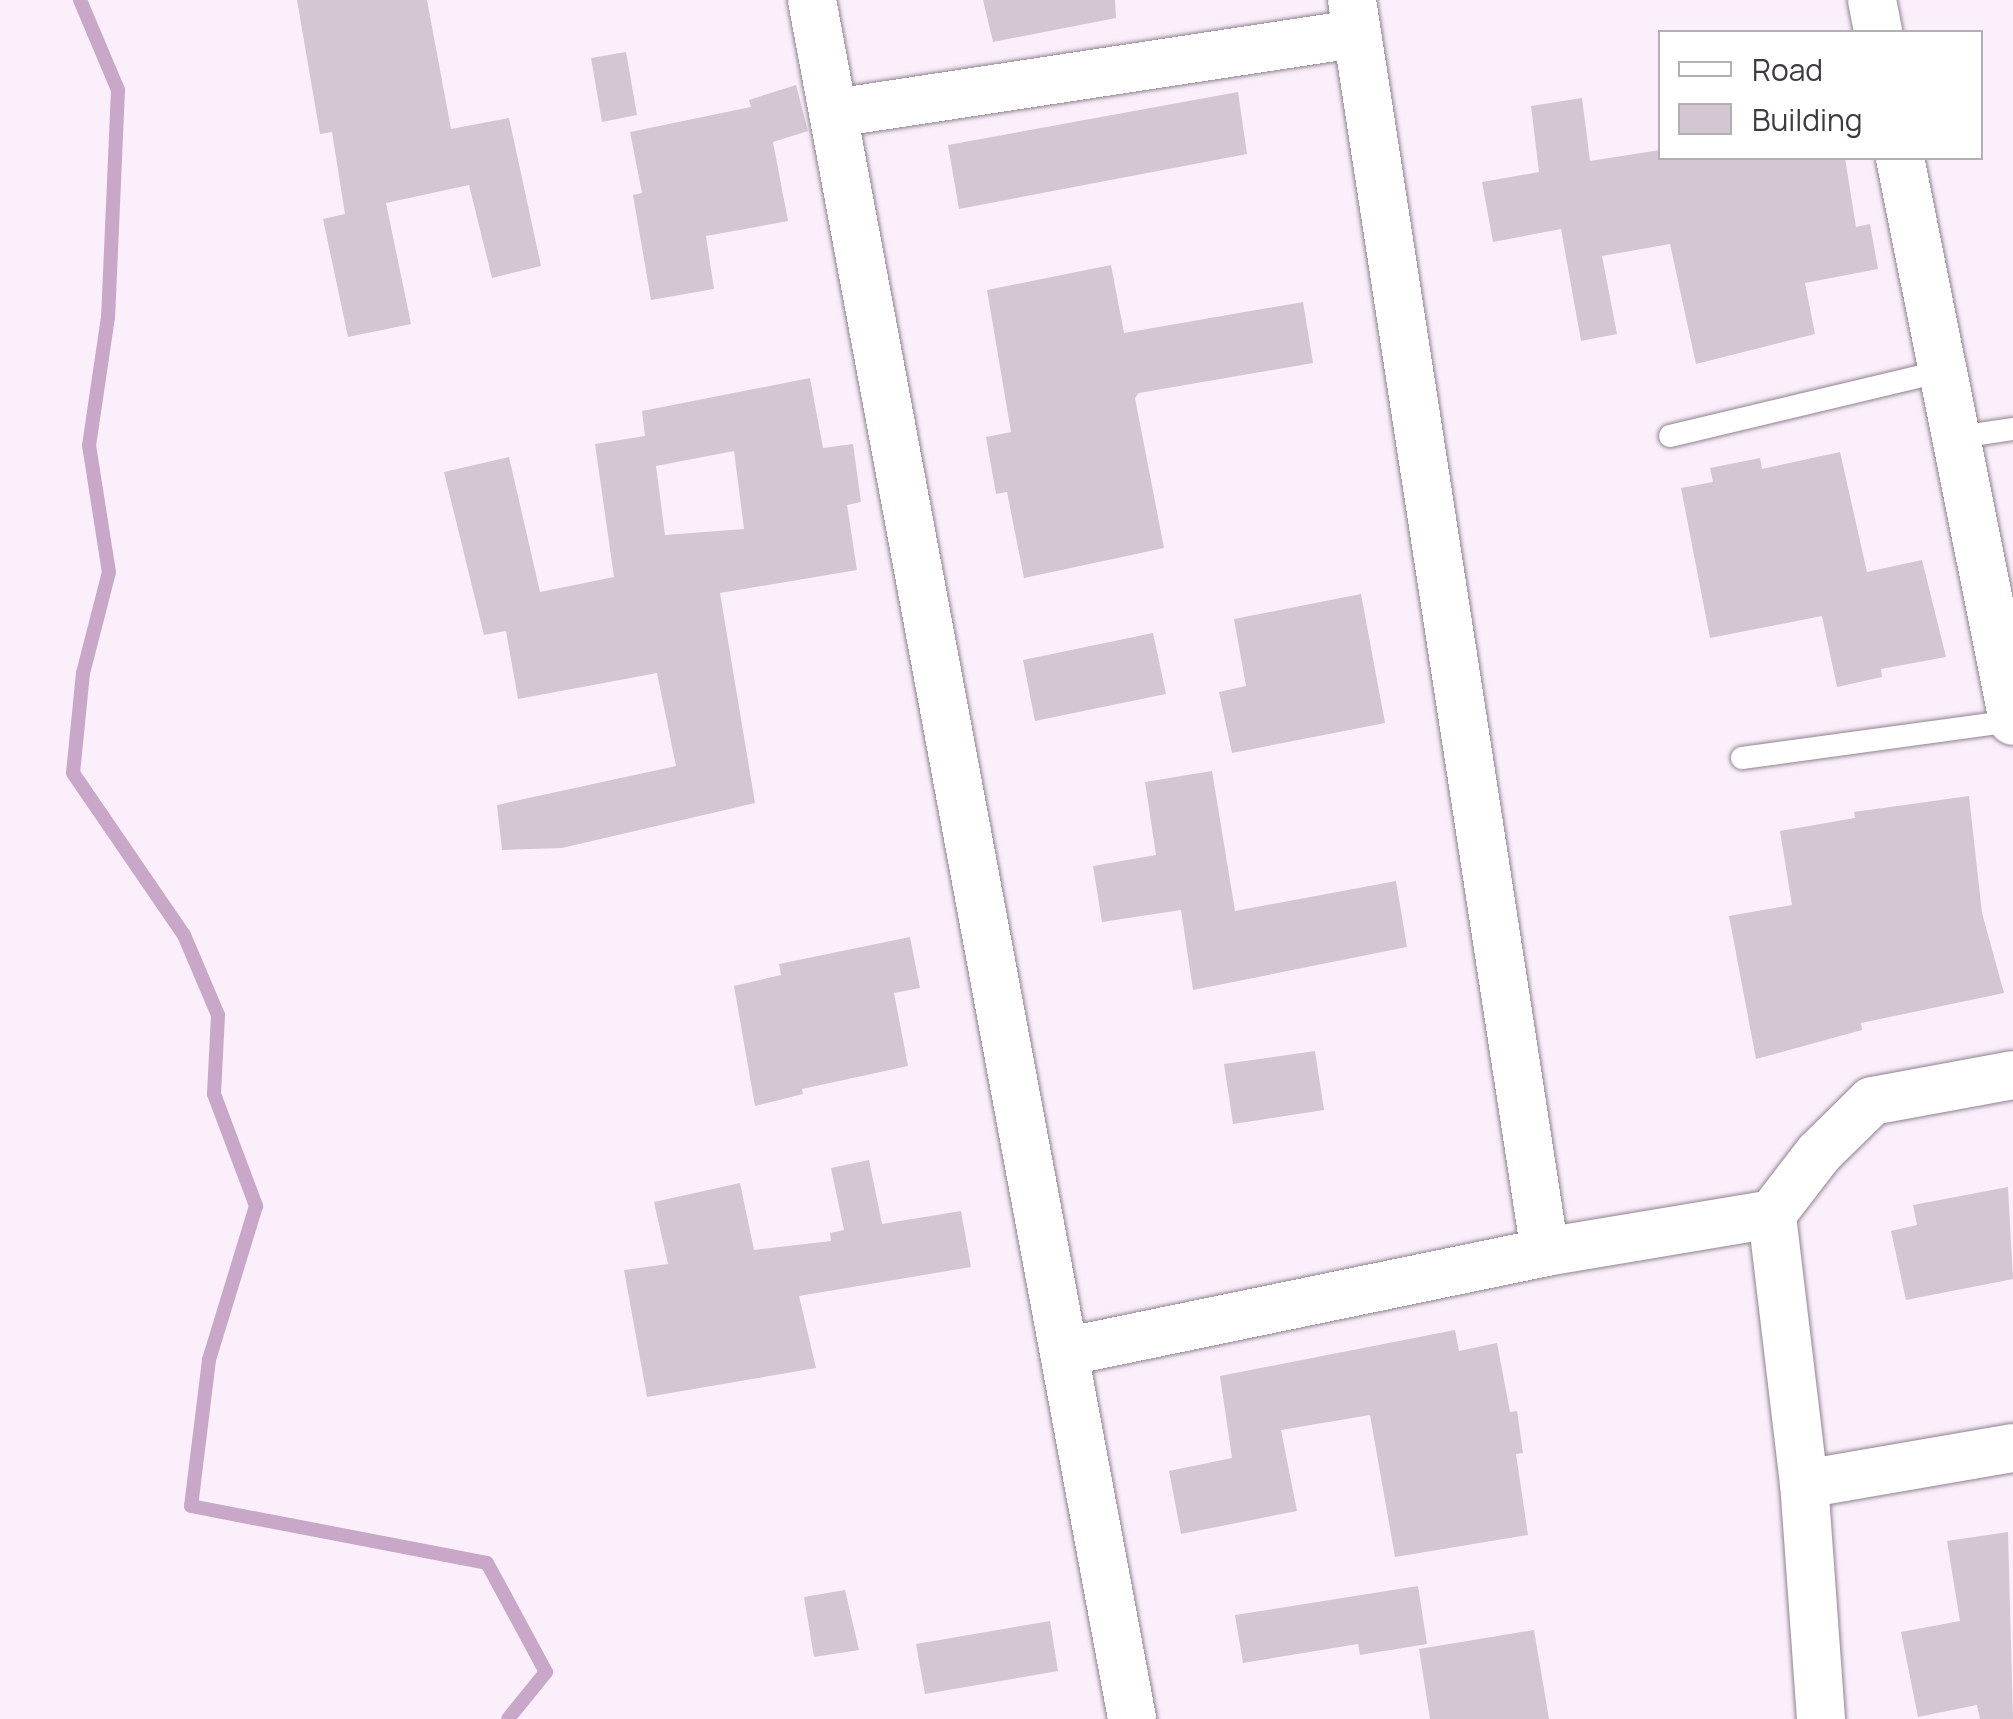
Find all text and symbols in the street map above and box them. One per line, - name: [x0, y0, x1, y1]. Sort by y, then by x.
- legend: [1658, 30, 1983, 160]
- text: Road: [1752, 49, 1823, 90]
- text: Building: [1752, 99, 1863, 140]

